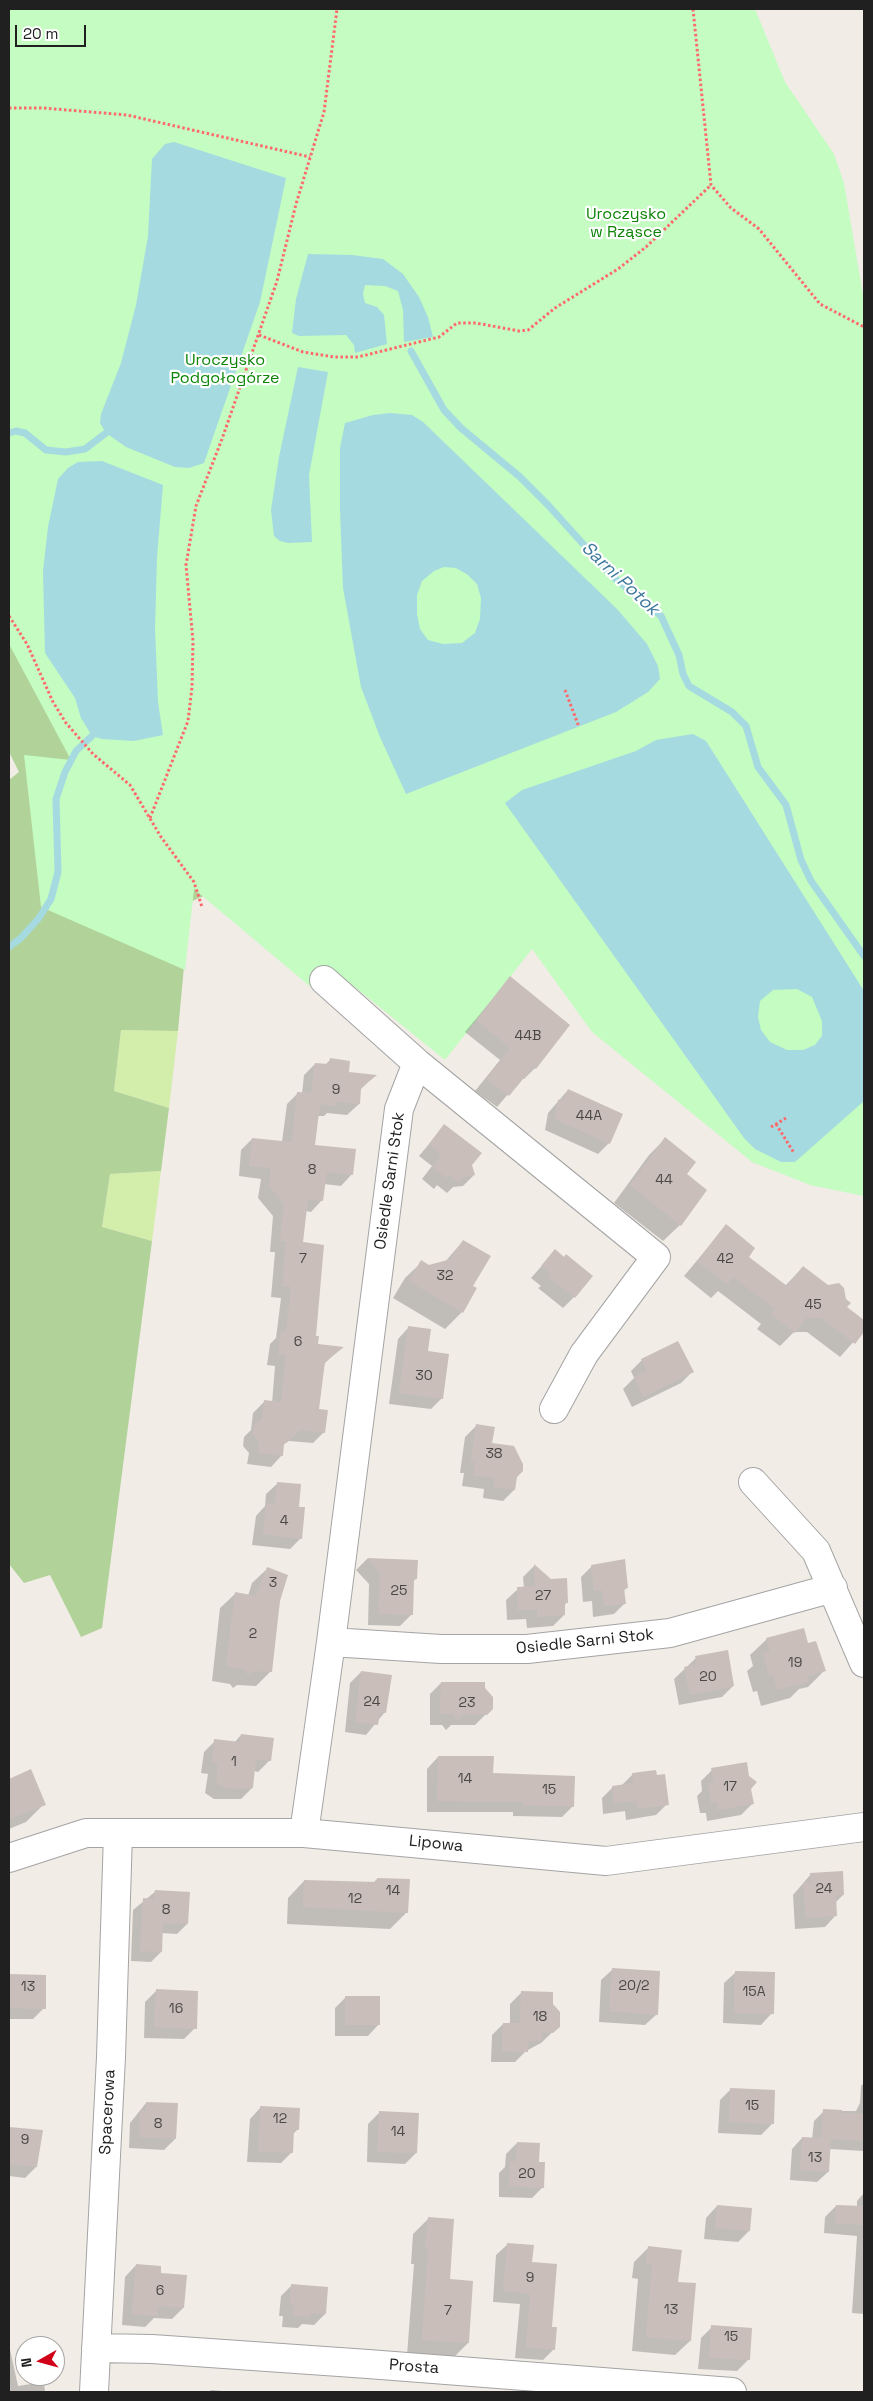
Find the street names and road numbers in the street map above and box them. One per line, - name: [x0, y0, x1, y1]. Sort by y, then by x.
- street label: Osiedle Sarni Stok: [371, 1111, 409, 1251]
- street label: Osiedle Sarni Stok: [515, 1625, 655, 1659]
- street label: Lipowa: [408, 1832, 464, 1856]
- street label: Spacerowa: [96, 2069, 120, 2155]
- street label: Prosta: [388, 2356, 440, 2378]

